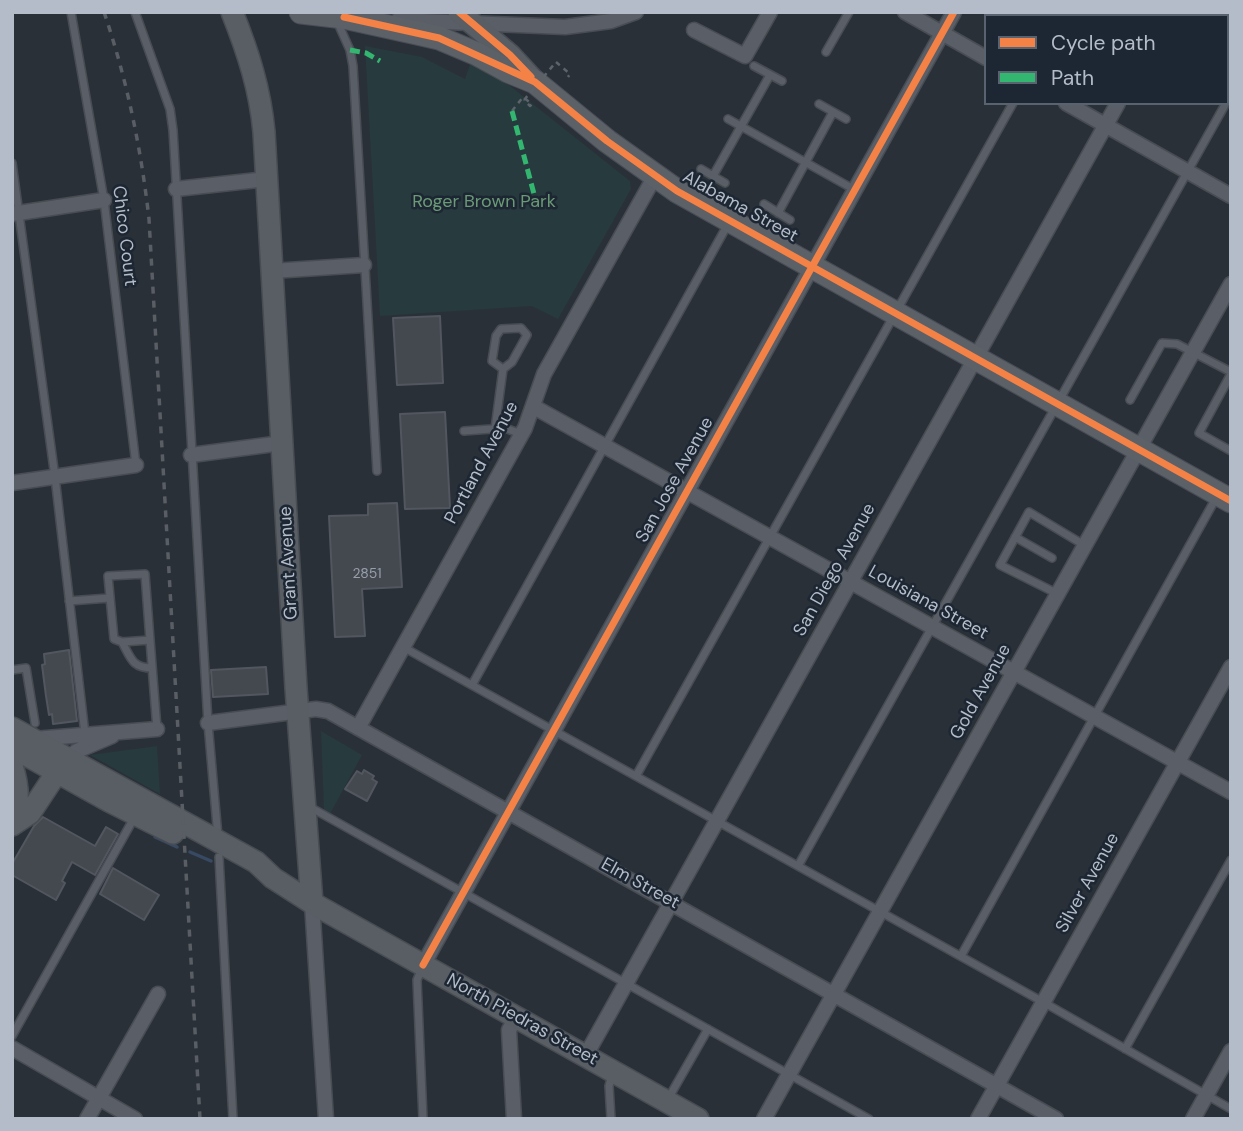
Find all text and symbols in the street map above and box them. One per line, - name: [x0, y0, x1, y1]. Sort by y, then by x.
- legend: [984, 14, 1229, 105]
- text: Cycle path: [1051, 29, 1156, 57]
- text: Path: [1051, 64, 1094, 92]
- street label: Alabama Street: [679, 166, 801, 248]
- street label: Chico Court: [107, 185, 141, 287]
- park label: Roger Brown Park: [412, 191, 556, 213]
- street label: Portland Avenue: [441, 398, 523, 528]
- street label: San Jose Avenue: [632, 413, 718, 547]
- street label: San Diego Avenue: [790, 500, 880, 640]
- street label: Grant Avenue: [275, 506, 303, 620]
- street label: Louisiana Street: [864, 561, 992, 645]
- house number: 2851: [352, 566, 382, 582]
- street label: Gold Avenue: [946, 641, 1016, 743]
- street label: Silver Avenue: [1052, 829, 1124, 937]
- street label: Elm Street: [597, 854, 683, 914]
- street label: North Piedras Street: [443, 969, 601, 1071]

